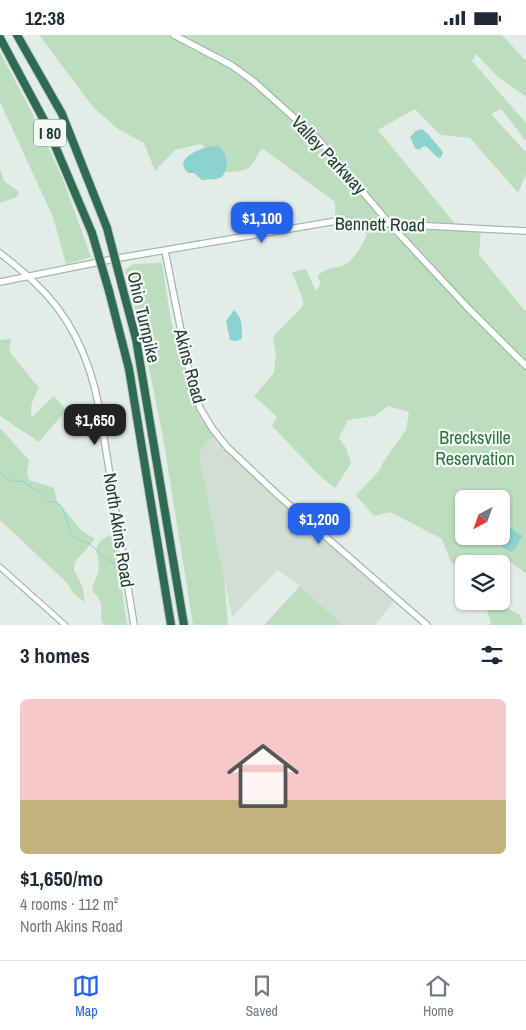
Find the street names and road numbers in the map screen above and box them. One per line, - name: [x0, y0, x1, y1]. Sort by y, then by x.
- street label: Valley Parkway: [286, 110, 373, 200]
- road number: I 80: [34, 120, 66, 147]
- street label: Bennett Road: [335, 211, 425, 237]
- street label: Ohio Turnpike: [121, 269, 167, 365]
- street label: Akins Road: [168, 325, 212, 406]
- street label: North Akins Road: [98, 471, 140, 589]

